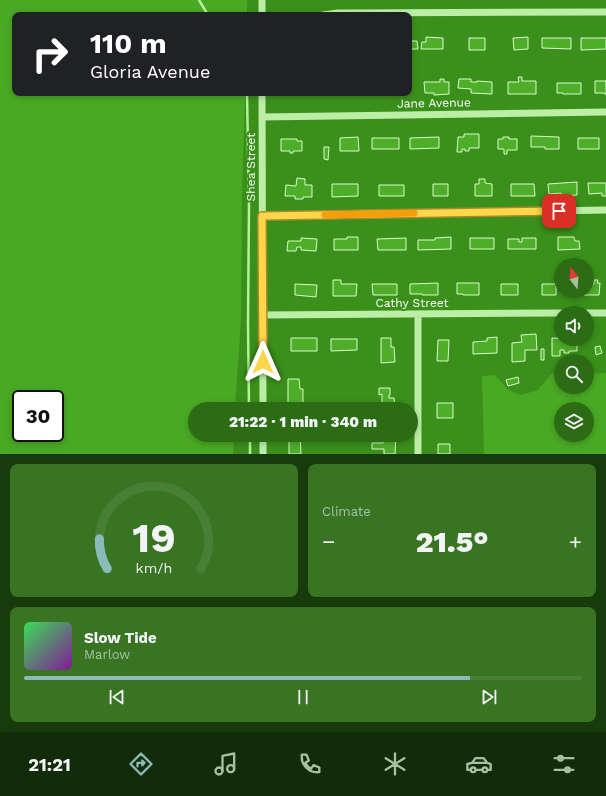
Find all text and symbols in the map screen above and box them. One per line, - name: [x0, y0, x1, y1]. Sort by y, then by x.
- text: 110 m: [90, 27, 167, 60]
- icon: right: [24, 28, 76, 80]
- text: Gloria Avenue: [90, 61, 210, 82]
- street label: Jane Avenue: [397, 95, 471, 111]
- street label: Shea Street: [244, 133, 258, 201]
- pin: [542, 194, 576, 228]
- icon: arrive: [548, 200, 570, 222]
- north arrow: [554, 258, 594, 298]
- map controls: [554, 258, 594, 442]
- street label: Cathy Street: [375, 296, 449, 310]
- button: sound: [554, 306, 594, 346]
- position arrow: [242, 341, 284, 383]
- button: search: [554, 354, 594, 394]
- speed limit sign: 30: [12, 390, 64, 442]
- button: layers: [554, 402, 594, 442]
- text: 21:22 · 1 min · 340 m: [229, 413, 377, 431]
- text: Climate: [322, 504, 371, 519]
- text: 19: [132, 512, 176, 561]
- text: 21.5°: [415, 524, 489, 559]
- text: −: [322, 529, 335, 554]
- text: +: [569, 529, 582, 554]
- text: km/h: [136, 559, 172, 575]
- text: Slow Tide: [84, 629, 157, 647]
- text: Marlow: [84, 647, 130, 662]
- icon: previous: [106, 686, 128, 708]
- icon: pause: [292, 686, 314, 708]
- icon: next: [478, 686, 500, 708]
- icon: directions: [127, 750, 155, 778]
- icon: music: [212, 750, 240, 778]
- icon: phone: [296, 750, 324, 778]
- icon: climate: [381, 750, 409, 778]
- icon: car: [465, 750, 493, 778]
- icon: filters: [550, 750, 578, 778]
- text: 21:21: [28, 754, 71, 775]

